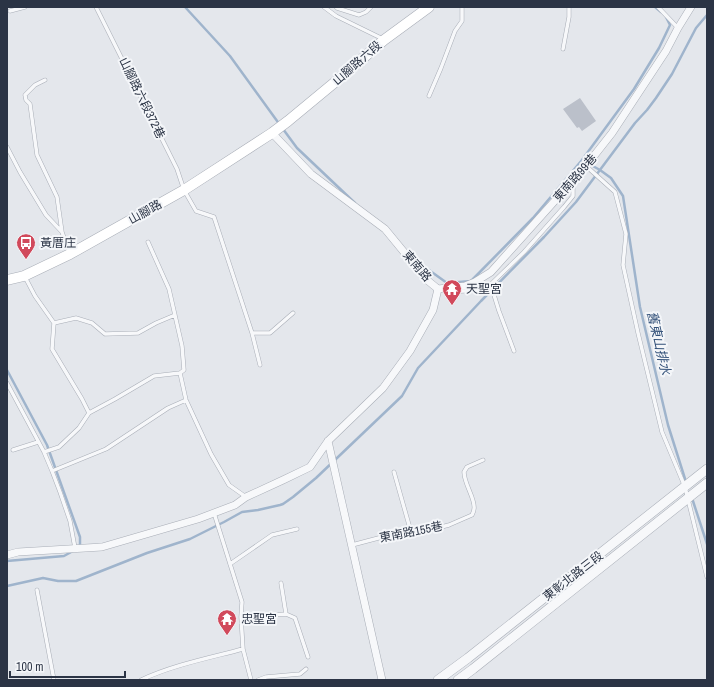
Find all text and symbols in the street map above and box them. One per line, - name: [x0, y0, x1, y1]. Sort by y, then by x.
- street label: 山腳路六段: [329, 37, 385, 89]
- street label: 山腳路六段372巷: [115, 55, 169, 141]
- street label: 東南路99巷: [550, 151, 600, 205]
- street label: 山腳路: [125, 196, 165, 228]
- bus stop icon: 黃厝庄: [15, 232, 37, 260]
- place label: 黃厝庄: [40, 235, 76, 251]
- street label: 東南路: [399, 247, 435, 285]
- temple icon: 天聖宮: [441, 278, 463, 306]
- place label: 天聖宮: [466, 281, 502, 297]
- water label: 舊東山排水: [643, 309, 675, 378]
- street label: 東南路155巷: [378, 518, 444, 546]
- street label: 東彰北路三段: [540, 548, 606, 604]
- temple icon: 忠聖宮: [216, 608, 238, 636]
- place label: 忠聖宮: [241, 611, 277, 627]
- scale bar: [10, 653, 125, 679]
- text: 100 m: [16, 659, 43, 675]

